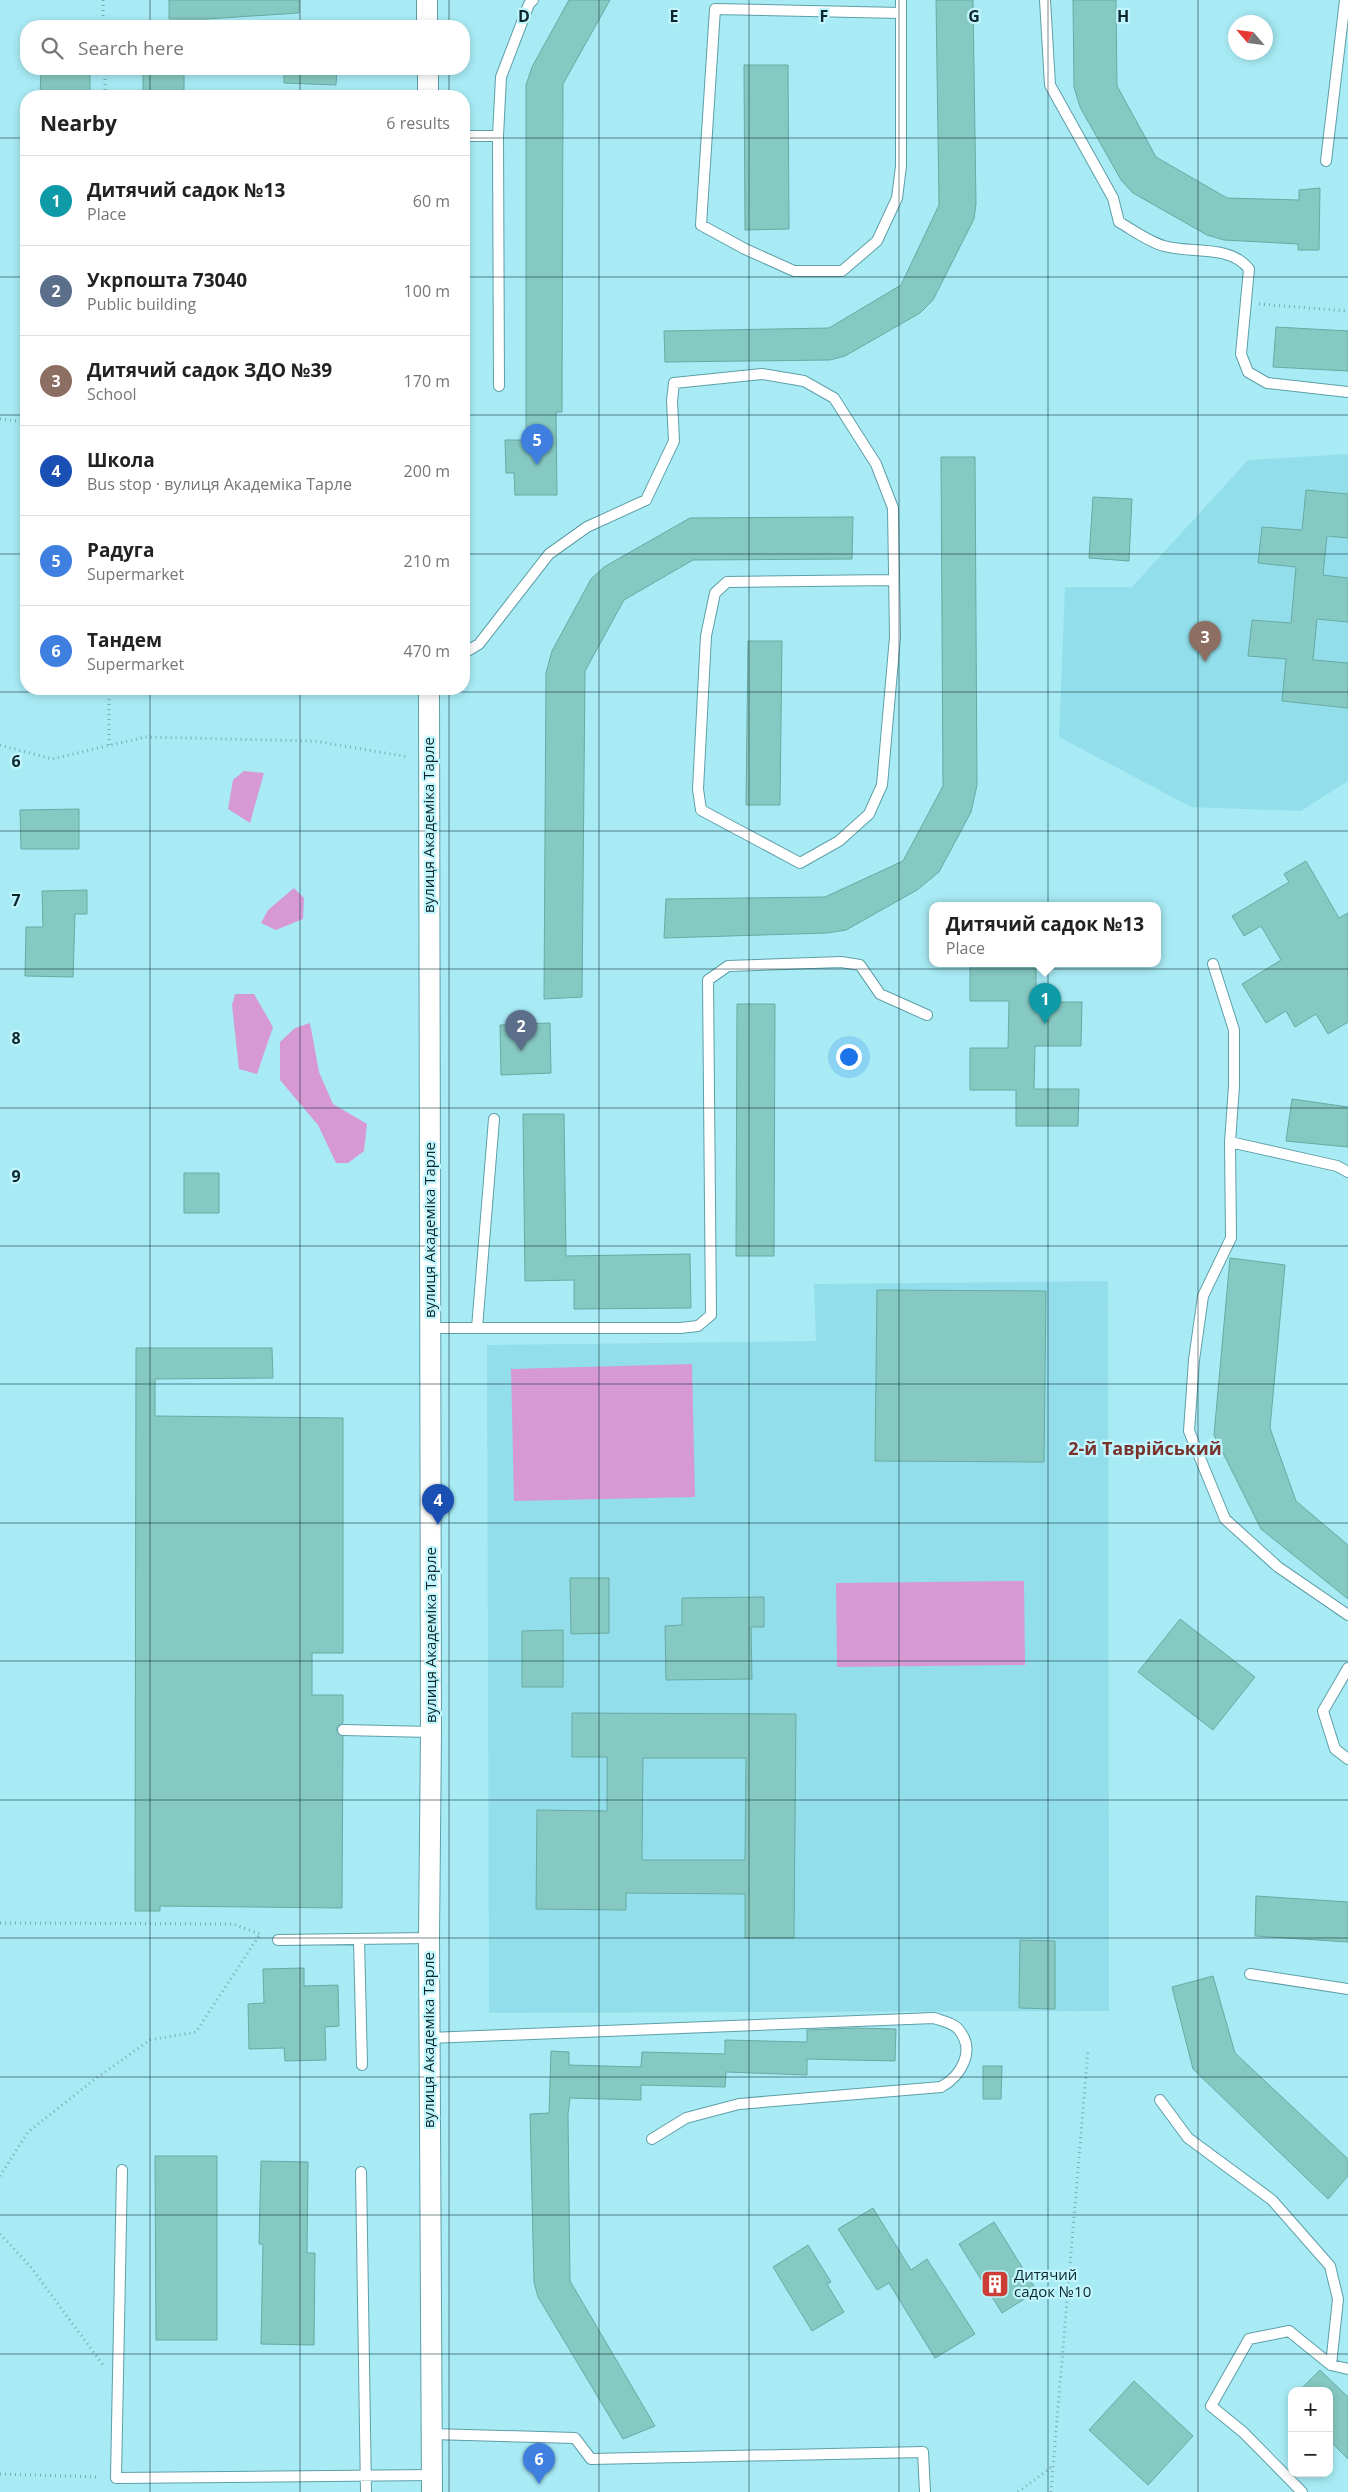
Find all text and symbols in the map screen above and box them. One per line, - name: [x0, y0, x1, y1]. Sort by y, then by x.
- text: D: [518, 5, 530, 27]
- text: E: [670, 5, 679, 27]
- text: F: [820, 5, 828, 27]
- text: G: [968, 5, 980, 27]
- text: H: [1117, 5, 1129, 27]
- north arrow: [1228, 15, 1273, 60]
- search box: [20, 20, 470, 75]
- icon: search: [38, 34, 66, 62]
- text: Search here: [78, 35, 184, 61]
- text: Nearby: [40, 109, 117, 137]
- text: 6 results: [386, 112, 450, 134]
- text: Дитячий садок №13: [87, 177, 285, 203]
- text: 1: [51, 190, 61, 212]
- text: 60 m: [413, 190, 450, 212]
- text: Place: [87, 203, 126, 225]
- text: Укрпошта 73040: [87, 267, 247, 293]
- text: 2: [51, 280, 61, 302]
- text: 100 m: [404, 280, 450, 302]
- text: Public building: [87, 293, 196, 315]
- text: Дитячий садок ЗДО №39: [87, 357, 332, 383]
- text: 3: [51, 370, 61, 392]
- text: 170 m: [404, 370, 450, 392]
- text: School: [87, 383, 137, 405]
- pin: 5: [521, 424, 553, 465]
- text: Школа: [87, 447, 155, 473]
- text: 4: [51, 460, 61, 482]
- text: 200 m: [404, 460, 450, 482]
- text: Bus stop · вулиця Академіка Тарле: [87, 473, 352, 495]
- text: Радуга: [87, 537, 154, 563]
- text: 5: [51, 550, 61, 572]
- text: 210 m: [404, 550, 450, 572]
- text: Supermarket: [87, 563, 184, 585]
- pin: 3: [1189, 621, 1221, 662]
- text: Тандем: [87, 627, 162, 653]
- text: 6: [51, 640, 61, 662]
- text: 470 m: [404, 640, 450, 662]
- text: Supermarket: [87, 653, 184, 675]
- street label: вулиця Академіка Тарле: [418, 737, 438, 913]
- text: 6: [11, 750, 21, 772]
- text: 7: [11, 889, 21, 911]
- popup: [929, 902, 1161, 967]
- text: Дитячий садок №13: [946, 911, 1144, 937]
- text: Place: [946, 937, 985, 959]
- pin: 1: [1029, 983, 1061, 1024]
- pin: 2: [505, 1010, 537, 1051]
- text: 8: [11, 1027, 21, 1049]
- your location: [836, 1044, 862, 1070]
- street label: вулиця Академіка Тарле: [419, 1142, 439, 1318]
- text: 9: [11, 1165, 21, 1187]
- district label: 2-й Таврійський: [1068, 1436, 1222, 1460]
- pin: 4: [422, 1484, 454, 1525]
- street label: вулиця Академіка Тарле: [420, 1547, 440, 1723]
- street label: вулиця Академіка Тарле: [418, 1952, 438, 2128]
- place label: Дитячий садок №10: [1014, 2264, 1091, 2301]
- building icon: Дитячий садок №10: [980, 2269, 1010, 2299]
- map controls: [1288, 2387, 1333, 2477]
- button: +: [1288, 2387, 1333, 2432]
- button: −: [1288, 2432, 1333, 2477]
- pin: 6: [523, 2443, 555, 2484]

